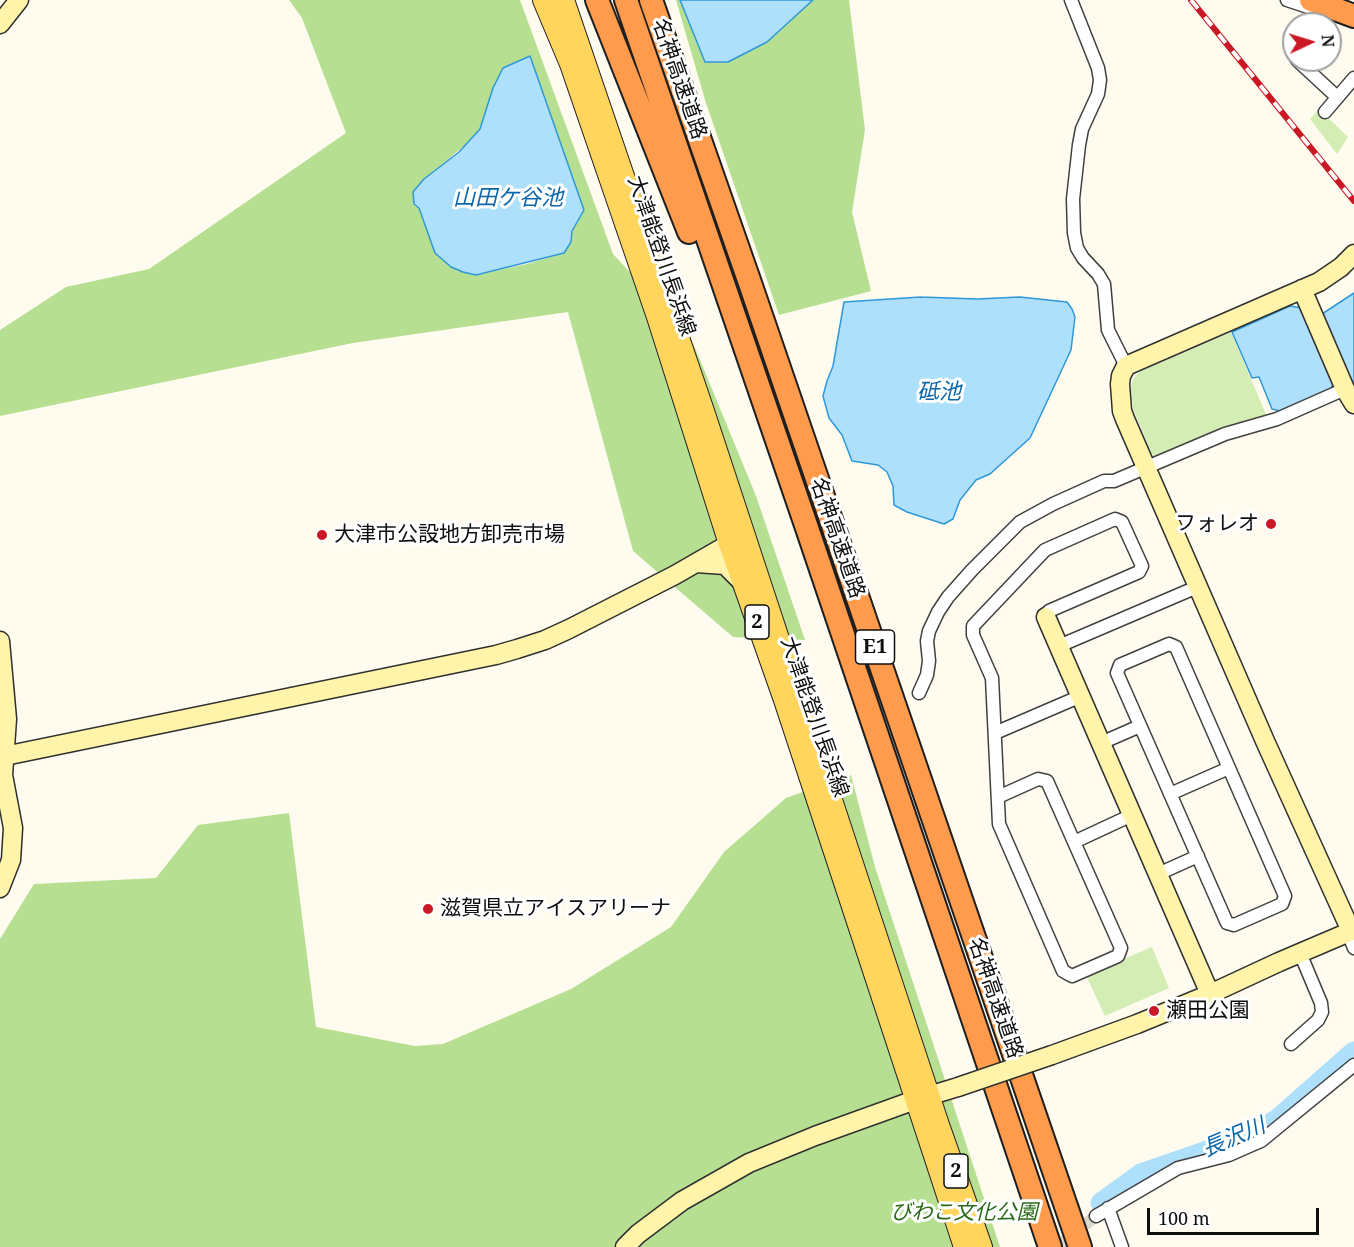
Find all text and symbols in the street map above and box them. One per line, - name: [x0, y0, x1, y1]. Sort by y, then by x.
- north arrow: [1282, 12, 1342, 72]
- street label: 名神高速道路: [647, 15, 711, 143]
- text: N: [1317, 34, 1339, 48]
- street label: 大津能登川長浜線: [622, 172, 700, 340]
- water label: 山田ケ谷池: [453, 186, 563, 212]
- water label: 砥池: [917, 380, 961, 406]
- street label: 名神高速道路: [805, 474, 869, 602]
- place label: フォレオ: [1175, 511, 1259, 537]
- marker: フォレオ: [1264, 517, 1278, 531]
- place label: 大津市公設地方卸売市場: [334, 522, 565, 548]
- marker: 大津市公設地方卸売市場: [315, 528, 329, 542]
- road number: 2: [745, 605, 769, 639]
- road number: E1: [856, 630, 894, 664]
- street label: 大津能登川長浜線: [775, 633, 853, 801]
- place label: 滋賀県立アイスアリーナ: [440, 896, 671, 922]
- marker: 滋賀県立アイスアリーナ: [421, 902, 435, 916]
- street label: 名神高速道路: [963, 934, 1027, 1062]
- place label: 瀬田公園: [1166, 998, 1250, 1024]
- marker: 瀬田公園: [1147, 1004, 1161, 1018]
- water label: 長沢川: [1198, 1113, 1270, 1163]
- road number: 2: [944, 1154, 968, 1188]
- scale bar: [1150, 1196, 1322, 1234]
- park label: びわこ文化公園: [891, 1200, 1037, 1226]
- text: 100 m: [1158, 1206, 1210, 1230]

